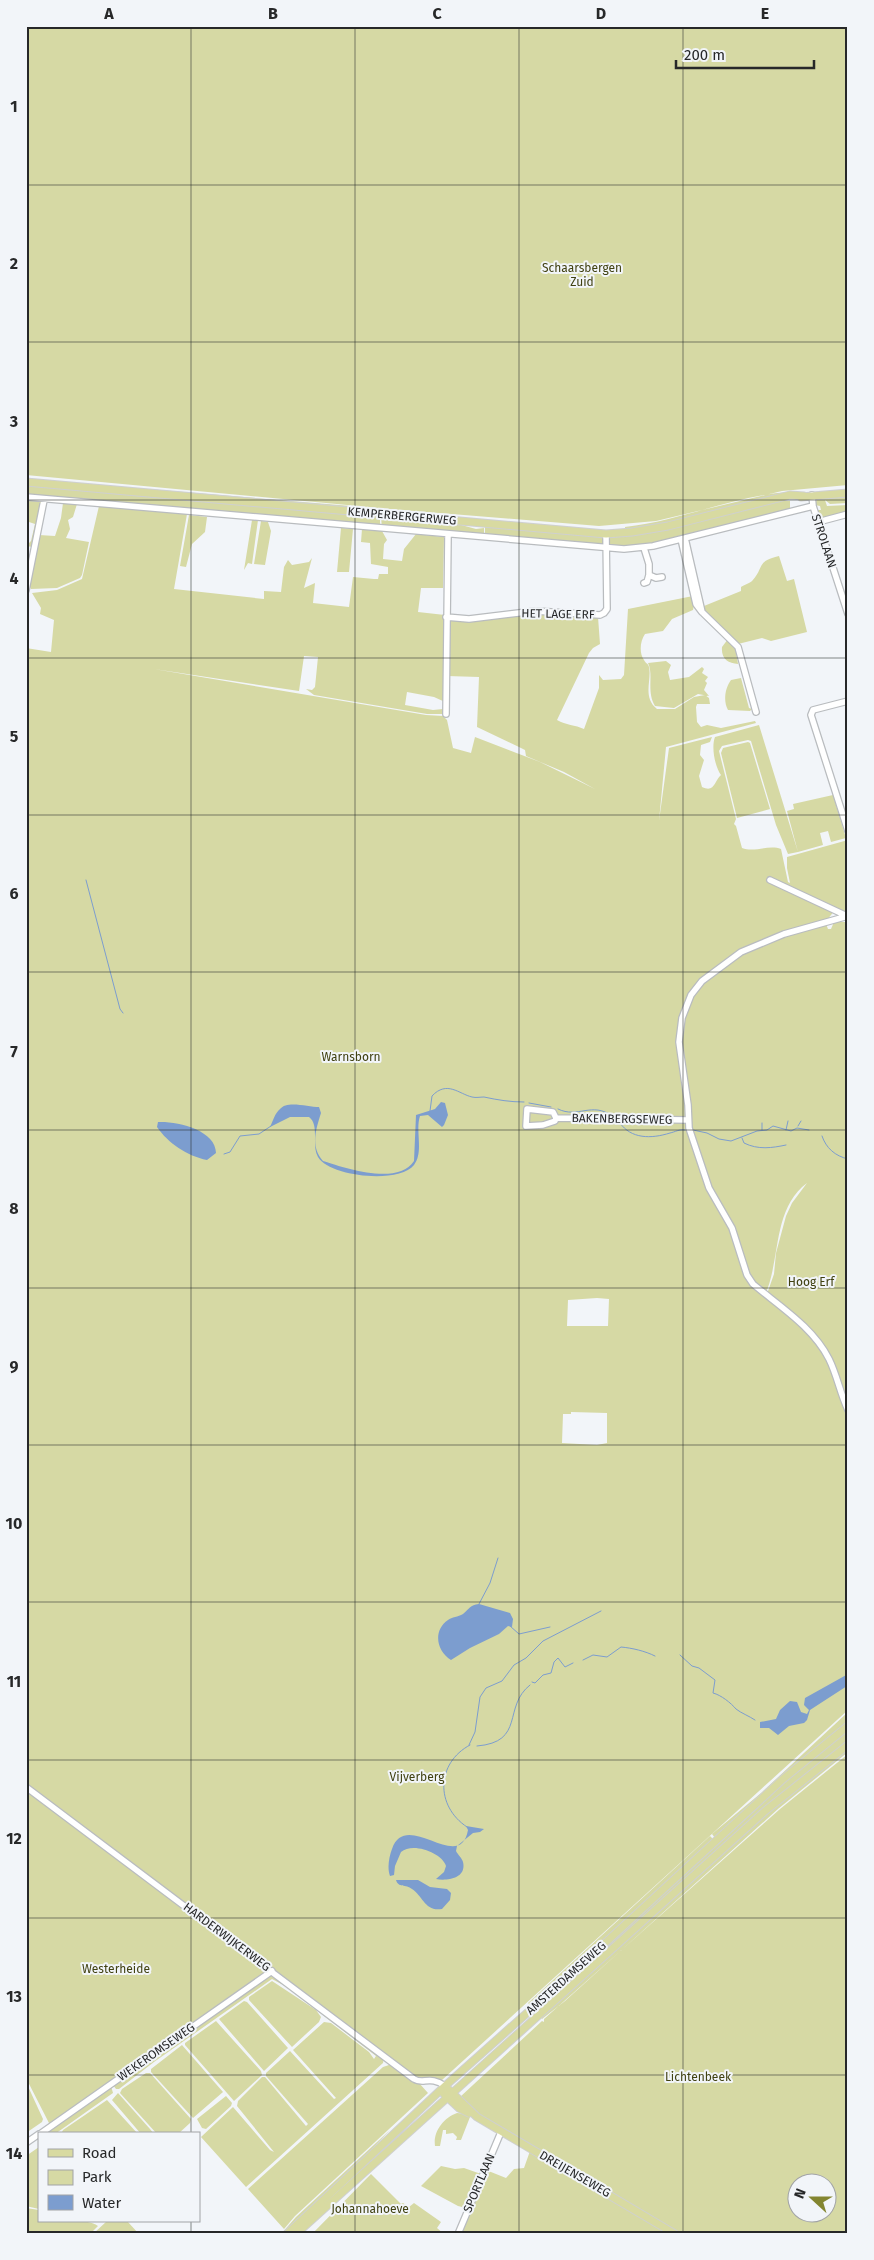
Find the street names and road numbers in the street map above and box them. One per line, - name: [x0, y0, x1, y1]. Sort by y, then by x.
- street label: KEMPERBERGERWEG: [347, 504, 457, 528]
- street label: STROLAAN: [809, 512, 839, 570]
- street label: HET LAGE ERF: [521, 606, 595, 622]
- street label: BAKENBERGSEWEG: [571, 1111, 673, 1127]
- street label: HARDERWIJKERWEG: [181, 1900, 273, 1974]
- street label: AMSTERDAMSEWEG: [523, 1938, 609, 2018]
- street label: WEKEROMSEWEG: [115, 2020, 197, 2084]
- street label: DREIJENSEWEG: [537, 2148, 613, 2200]
- street label: SPORTLAAN: [460, 2151, 498, 2215]

